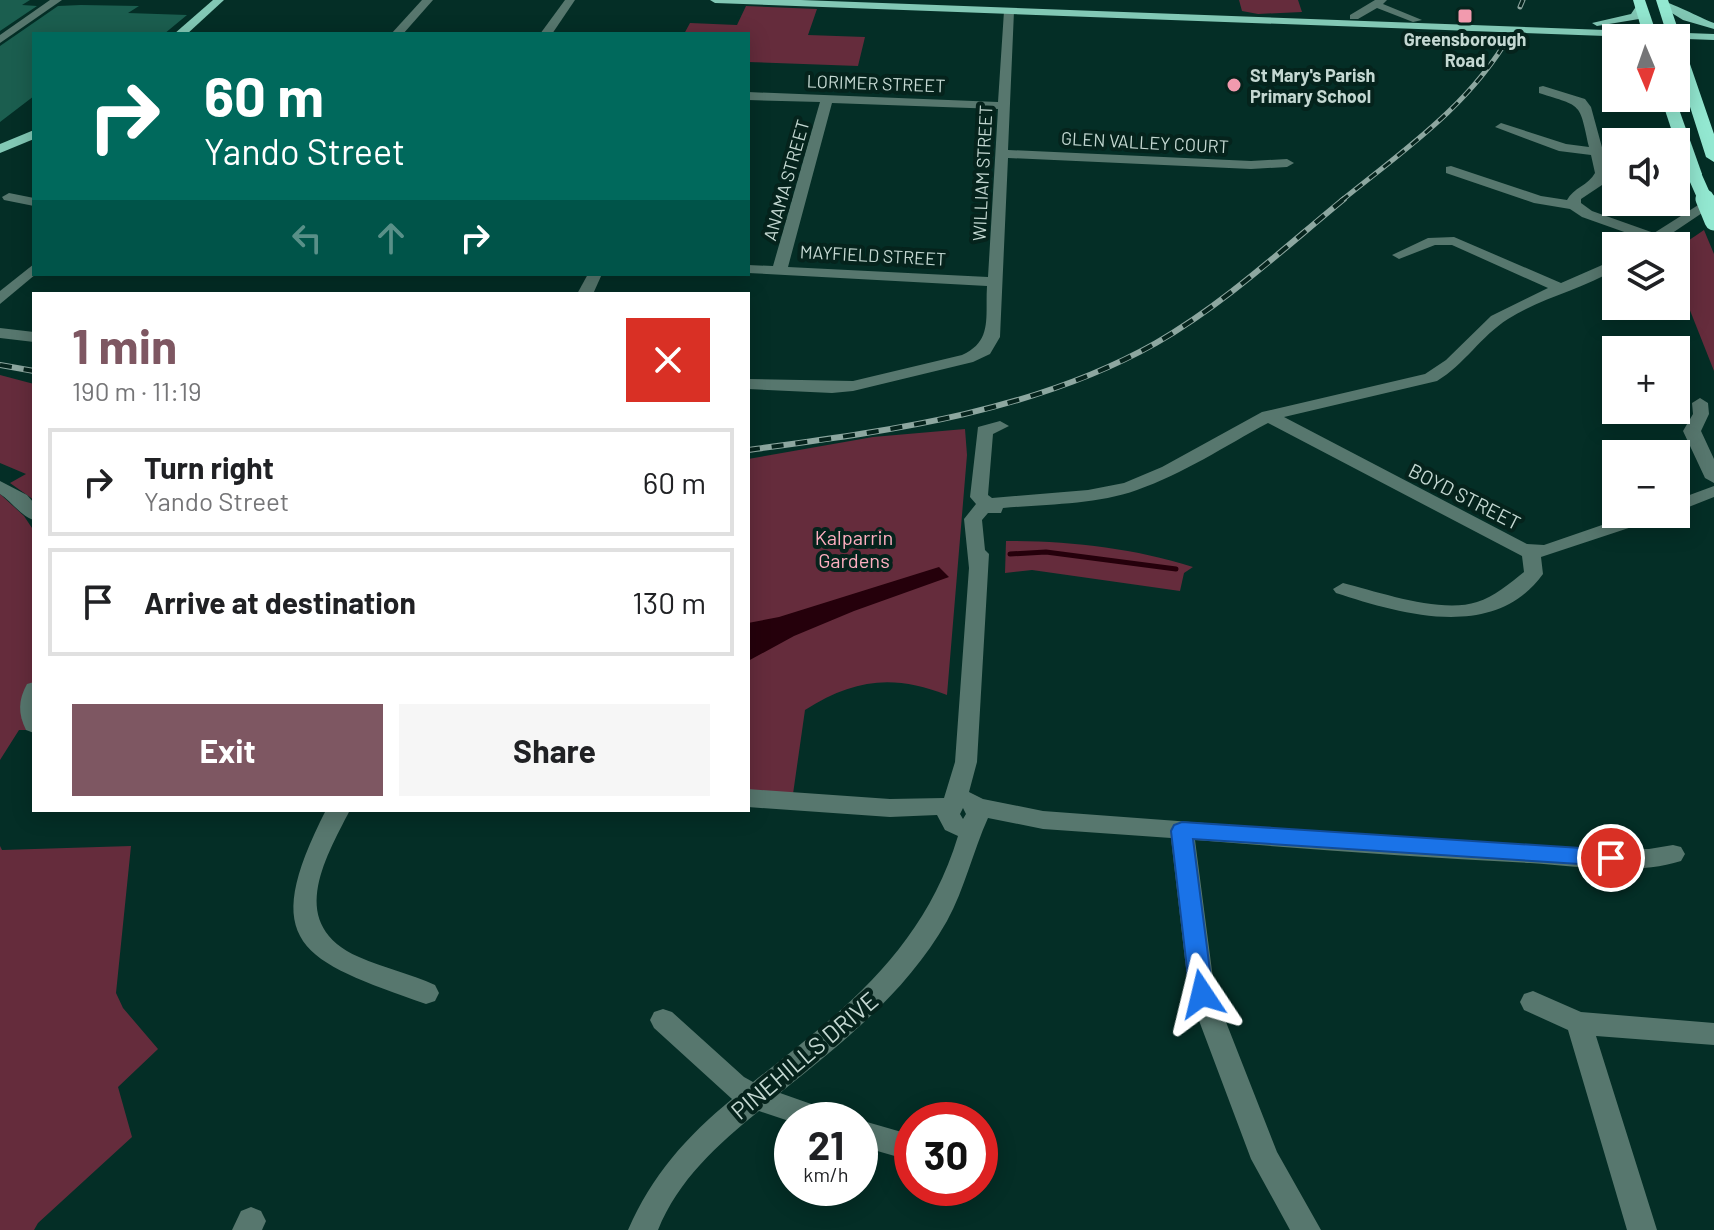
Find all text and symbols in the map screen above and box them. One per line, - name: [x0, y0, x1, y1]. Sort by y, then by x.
- marker: Greensborough Road: [1456, 7, 1474, 25]
- north arrow: [1602, 24, 1690, 112]
- map controls: [1602, 24, 1690, 528]
- place label: Greensborough Road: [1404, 28, 1526, 71]
- text: 60 m: [204, 61, 324, 128]
- icon: right: [72, 64, 176, 168]
- place label: St Mary's Parish Primary School: [1250, 64, 1375, 107]
- street label: LORIMER STREET: [806, 70, 946, 96]
- marker: St Mary's Parish Primary School: [1225, 76, 1243, 94]
- street label: WILLIAM STREET: [967, 104, 997, 242]
- street label: ANAMA STREET: [758, 117, 814, 243]
- street label: GLEN VALLEY COURT: [1061, 127, 1229, 157]
- button: sound: [1602, 128, 1690, 216]
- text: Yando Street: [204, 129, 405, 172]
- icon: left: [285, 216, 329, 260]
- icon: ahead: [369, 216, 413, 260]
- icon: right: [453, 216, 497, 260]
- button: layers: [1602, 232, 1690, 320]
- street label: MAYFIELD STREET: [799, 240, 947, 270]
- text: 1 min: [72, 316, 177, 374]
- button: close: [626, 318, 710, 402]
- button: +: [1602, 336, 1690, 424]
- text: 190 m · 11:19: [72, 375, 202, 406]
- button: −: [1602, 440, 1690, 528]
- text: Turn right: [144, 449, 274, 485]
- street label: BOYD STREET: [1405, 457, 1525, 535]
- icon: right: [76, 460, 120, 504]
- text: 60 m: [643, 464, 706, 500]
- text: Yando Street: [144, 485, 289, 516]
- park label: Kalparrin Gardens: [815, 525, 893, 572]
- icon: arrive: [76, 580, 120, 624]
- text: Arrive at destination: [144, 584, 416, 620]
- text: 130 m: [632, 584, 706, 620]
- button: Exit: [72, 704, 383, 796]
- button: Share: [399, 704, 710, 796]
- pin: [1577, 824, 1645, 892]
- icon: arrive: [1589, 836, 1633, 880]
- position arrow: [1160, 952, 1244, 1036]
- street label: PINEHILLS DRIVE: [725, 985, 883, 1125]
- speed limit sign: 30: [894, 1102, 998, 1206]
- text: 21: [808, 1120, 844, 1168]
- text: km/h: [803, 1162, 849, 1186]

